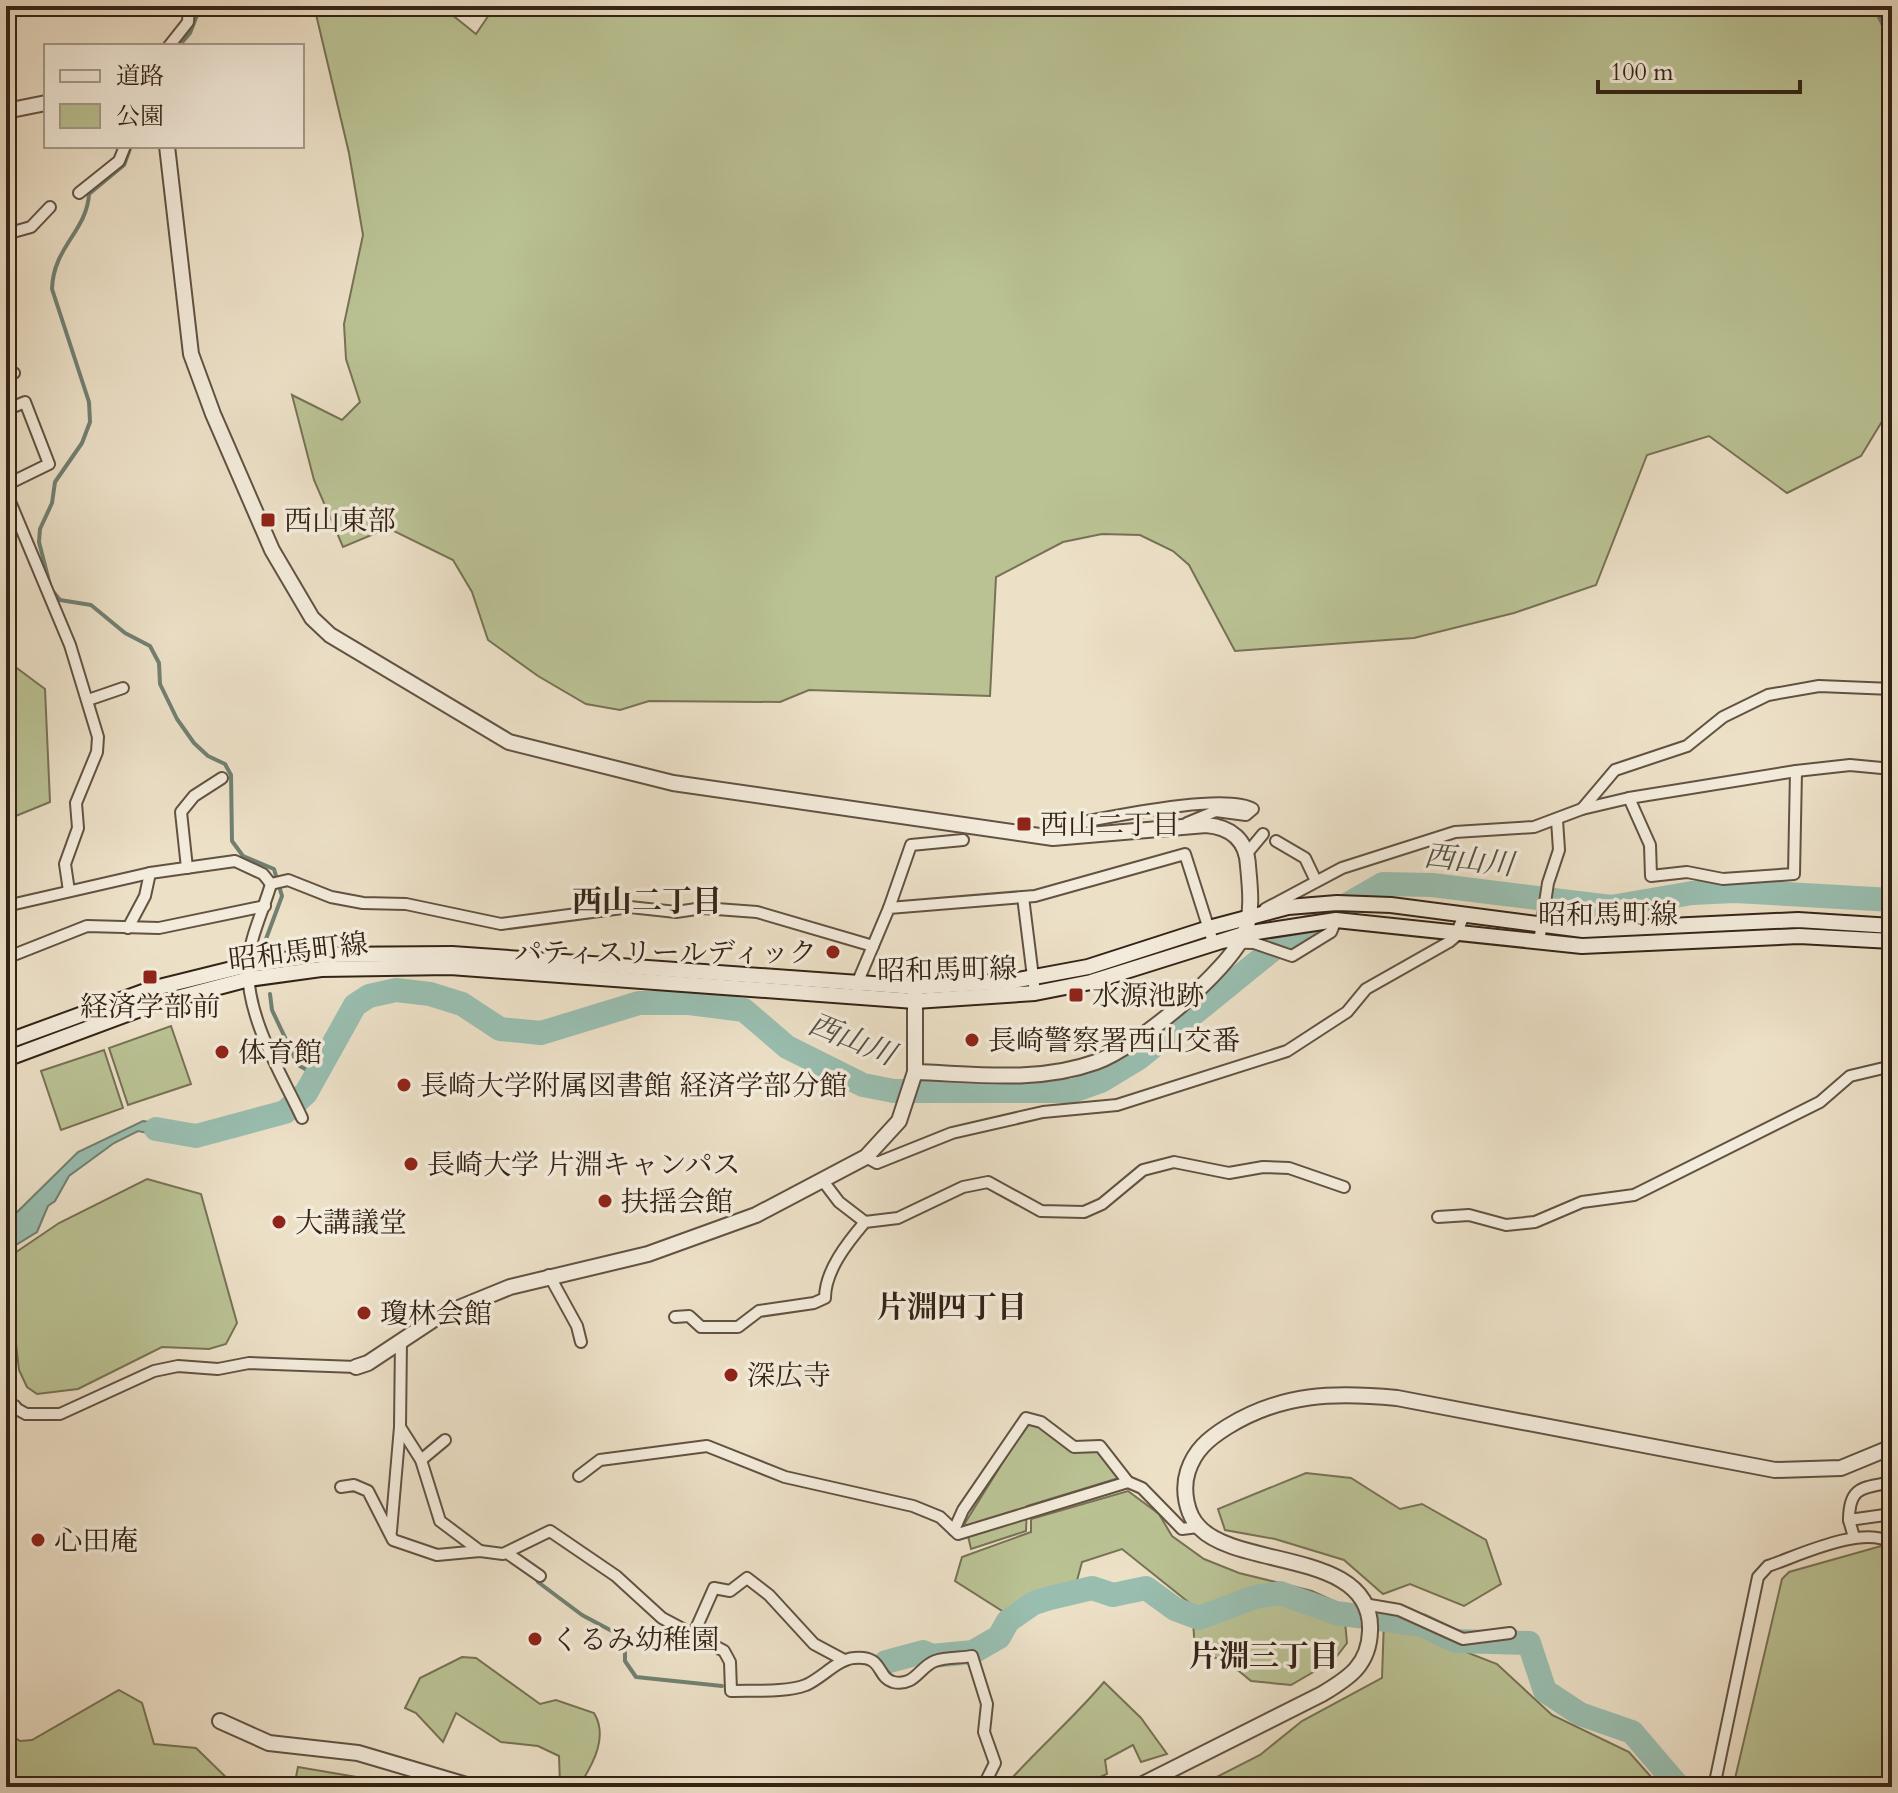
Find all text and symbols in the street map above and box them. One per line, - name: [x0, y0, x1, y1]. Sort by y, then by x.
- legend: [44, 44, 304, 148]
- scale bar: [1598, 44, 1800, 94]
- text: 100 m: [1610, 56, 1674, 89]
- text: 道路: [116, 60, 164, 93]
- text: 公園: [116, 100, 164, 133]
- place label: 西山東部: [284, 502, 396, 540]
- marker: 西山東部: [259, 511, 277, 529]
- place label: 西山二丁目: [1040, 806, 1180, 844]
- marker: 西山二丁目: [1015, 815, 1033, 833]
- water label: 西山川: [1422, 835, 1519, 886]
- district label: 西山二丁目: [572, 881, 722, 922]
- street label: 昭和馬町線: [1538, 896, 1678, 934]
- street label: 昭和馬町線: [226, 925, 370, 979]
- place label: パティスリールディック: [514, 934, 817, 972]
- marker: パティスリールディック: [824, 943, 842, 961]
- street label: 昭和馬町線: [877, 950, 1017, 990]
- marker: 経済学部前: [141, 968, 159, 986]
- place label: 水源池跡: [1092, 977, 1204, 1015]
- marker: 水源池跡: [1067, 986, 1085, 1004]
- place label: 経済学部前: [80, 988, 220, 1026]
- water label: 西山川: [802, 1004, 904, 1076]
- place label: 長崎警察署西山交番: [988, 1022, 1240, 1060]
- marker: 長崎警察署西山交番: [963, 1031, 981, 1049]
- place label: 体育館: [238, 1034, 322, 1072]
- marker: 体育館: [213, 1043, 231, 1061]
- place label: 長崎大学附属図書館 経済学部分館: [420, 1067, 848, 1105]
- marker: 長崎大学附属図書館 経済学部分館: [395, 1076, 413, 1094]
- place label: 長崎大学 片淵キャンパス: [427, 1146, 741, 1184]
- marker: 長崎大学 片淵キャンパス: [402, 1155, 420, 1173]
- place label: 扶揺会館: [621, 1183, 733, 1221]
- marker: 扶揺会館: [596, 1192, 614, 1210]
- place label: 大講議堂: [295, 1204, 407, 1242]
- marker: 大講議堂: [270, 1213, 288, 1231]
- district label: 片淵四丁目: [877, 1287, 1027, 1328]
- place label: 瓊林会館: [380, 1295, 492, 1333]
- marker: 瓊林会館: [355, 1304, 373, 1322]
- place label: 深広寺: [747, 1357, 831, 1395]
- marker: 深広寺: [722, 1366, 740, 1384]
- place label: 心田庵: [54, 1522, 138, 1560]
- marker: 心田庵: [29, 1531, 47, 1549]
- place label: くるみ幼稚園: [551, 1621, 719, 1659]
- marker: くるみ幼稚園: [526, 1630, 544, 1648]
- district label: 片淵三丁目: [1189, 1636, 1339, 1677]

